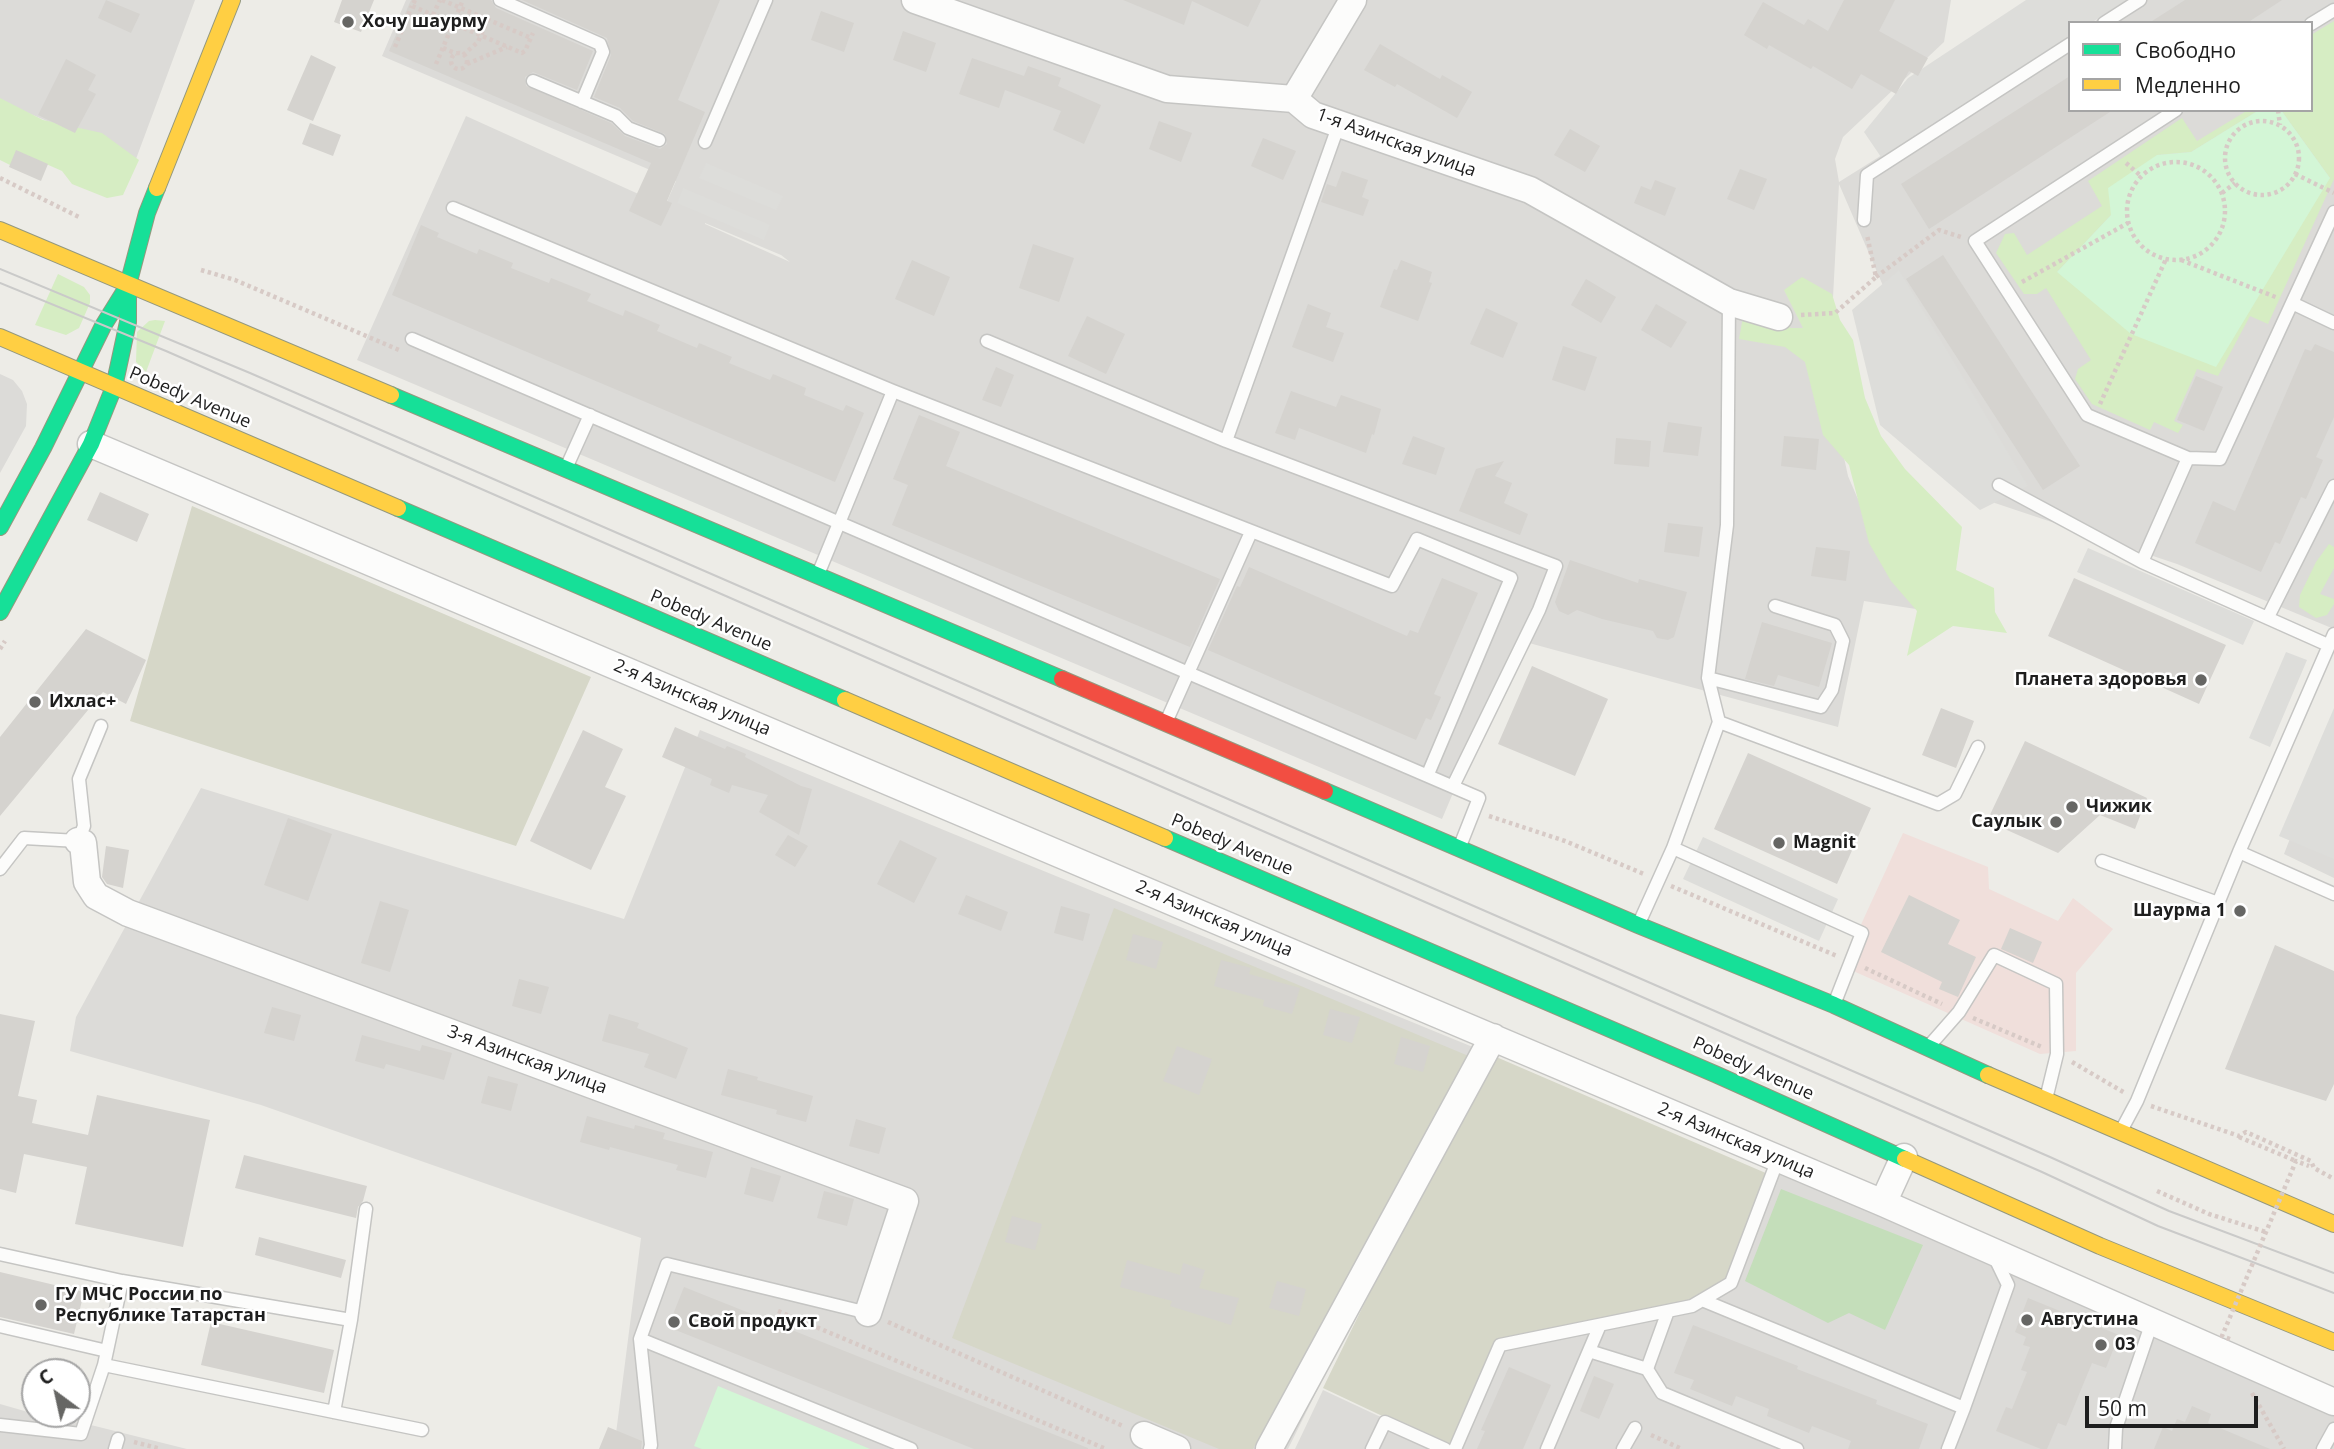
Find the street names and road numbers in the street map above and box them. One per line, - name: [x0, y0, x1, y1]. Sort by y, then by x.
- street label: 1-я Азинская улица: [1313, 104, 1479, 182]
- street label: Pobedy Avenue: [126, 363, 254, 433]
- street label: Pobedy Avenue: [647, 586, 775, 656]
- street label: 2-я Азинская улица: [610, 655, 774, 741]
- street label: Pobedy Avenue: [1168, 810, 1296, 880]
- street label: 2-я Азинская улица: [1132, 876, 1296, 962]
- street label: 3-я Азинская улица: [444, 1021, 610, 1099]
- street label: Pobedy Avenue: [1689, 1033, 1817, 1105]
- street label: 2-я Азинская улица: [1654, 1098, 1818, 1184]

